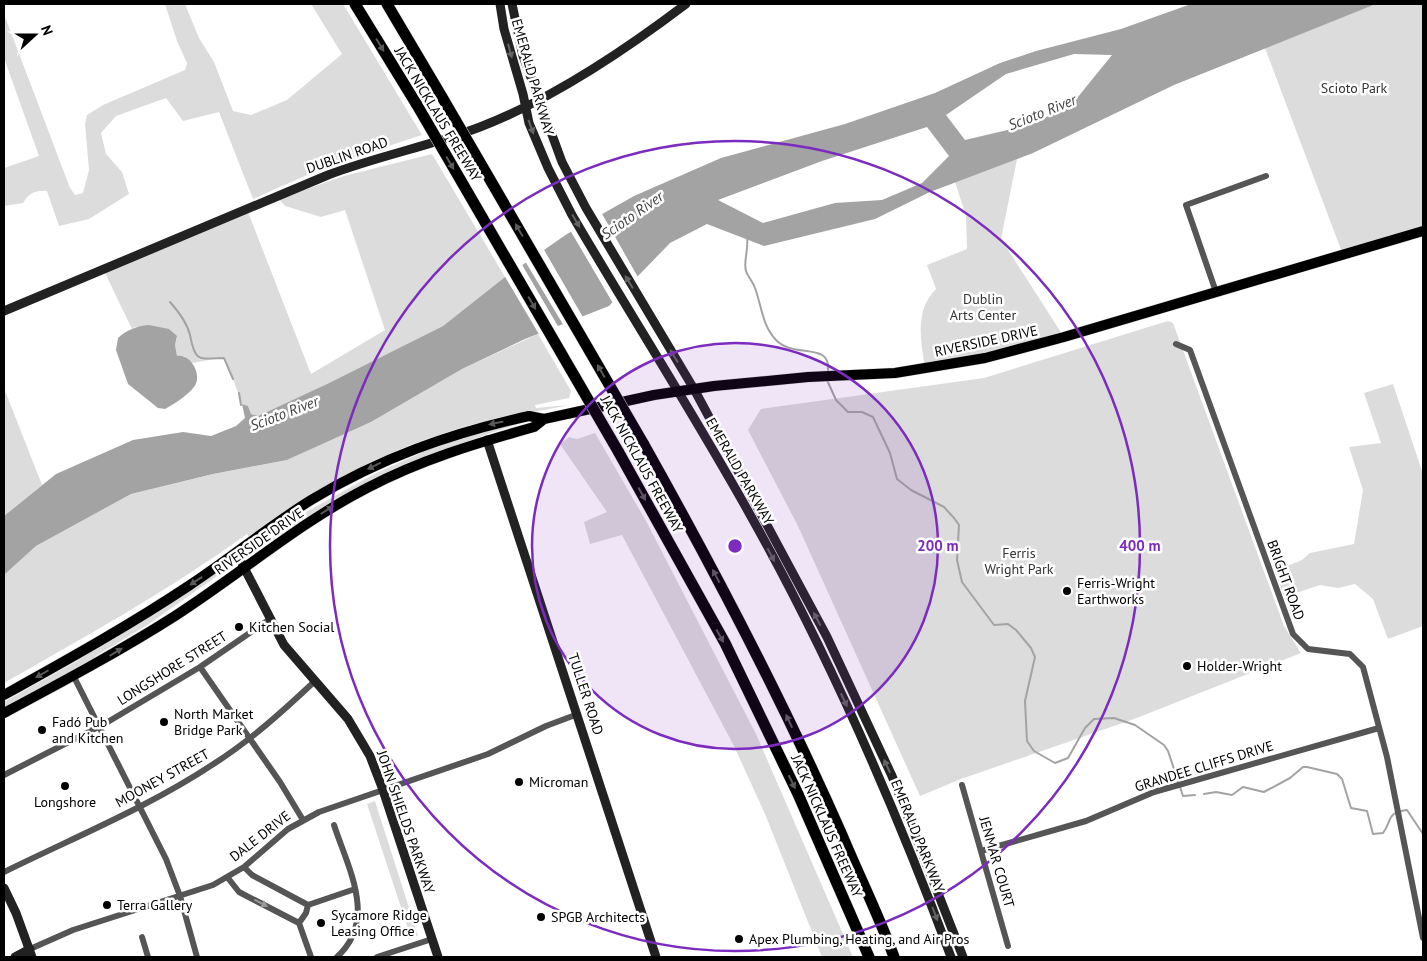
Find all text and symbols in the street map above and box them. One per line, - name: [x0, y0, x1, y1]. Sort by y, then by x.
- north arrow: [10, 10, 60, 60]
- street label: EMERALD PARKWAY: [508, 17, 558, 138]
- text: N: [37, 23, 57, 38]
- one-way arrow: [376, 39, 385, 52]
- street label: JACK NICKLAUS FREEWAY: [390, 42, 486, 185]
- one-way arrow: [506, 44, 514, 59]
- park label: Scioto Park: [1321, 79, 1388, 97]
- water label: Scioto River: [1005, 89, 1080, 134]
- one-way arrow: [527, 120, 535, 135]
- street label: DUBLIN ROAD: [304, 133, 390, 177]
- one-way arrow: [446, 155, 454, 170]
- water label: Scioto River: [597, 186, 668, 243]
- one-way arrow: [571, 215, 580, 228]
- one-way arrow: [515, 224, 524, 237]
- one-way arrow: [625, 275, 634, 288]
- park label: Dublin Arts Center: [950, 290, 1016, 324]
- one-way arrow: [527, 297, 536, 310]
- street label: RIVERSIDE DRIVE: [933, 321, 1039, 361]
- one-way arrow: [670, 350, 679, 363]
- one-way arrow: [596, 364, 605, 378]
- water label: Scioto River: [247, 391, 322, 435]
- street label: JACK NICKLAUS FREEWAY: [596, 391, 687, 536]
- street label: EMERALD PARKWAY: [702, 414, 778, 528]
- one-way arrow: [487, 420, 503, 428]
- one-way arrow: [367, 462, 381, 470]
- one-way arrow: [637, 487, 646, 500]
- street label: RIVERSIDE DRIVE: [211, 503, 307, 579]
- one-way arrow: [321, 506, 334, 515]
- text: 200 m: [917, 536, 959, 555]
- text: 400 m: [1119, 536, 1161, 555]
- centre of rings: [726, 537, 744, 555]
- street label: BRIGHT ROAD: [1263, 538, 1309, 622]
- park label: Ferris Wright Park: [985, 544, 1054, 578]
- one-way arrow: [767, 548, 775, 562]
- one-way arrow: [712, 569, 720, 583]
- place label: Ferris-Wright Earthworks: [1077, 574, 1155, 608]
- one-way arrow: [190, 576, 203, 586]
- marker: Ferris-Wright Earthworks: [1061, 585, 1073, 597]
- one-way arrow: [813, 612, 821, 626]
- place label: Kitchen Social: [249, 618, 334, 636]
- marker: Kitchen Social: [233, 621, 245, 633]
- street label: LONGSHORE STREET: [114, 627, 230, 709]
- one-way arrow: [716, 629, 725, 642]
- one-way arrow: [109, 647, 122, 656]
- street label: TULLER ROAD: [564, 651, 608, 737]
- place label: Holder-Wright: [1197, 657, 1282, 675]
- marker: Holder-Wright: [1181, 660, 1193, 672]
- one-way arrow: [35, 669, 48, 678]
- one-way arrow: [840, 693, 848, 707]
- place label: North Market Bridge Park: [174, 705, 254, 739]
- place label: Fadó Pub and Kitchen: [52, 713, 124, 747]
- one-way arrow: [785, 714, 793, 728]
- marker: North Market Bridge Park: [158, 716, 170, 728]
- marker: Fadó Pub and Kitchen: [36, 724, 48, 736]
- street label: GRANDEE CLIFFS DRIVE: [1132, 736, 1276, 796]
- street label: MOONEY STREET: [112, 745, 212, 811]
- street label: JOHN SHIELDS PARKWAY: [373, 747, 439, 896]
- street label: JACK NICKLAUS FREEWAY: [787, 751, 867, 900]
- one-way arrow: [883, 759, 891, 773]
- place label: Microman: [529, 773, 588, 791]
- one-way arrow: [788, 774, 796, 789]
- marker: Microman: [513, 776, 525, 788]
- street label: EMERALD PARKWAY: [887, 777, 949, 895]
- marker: Longshore: [59, 780, 71, 792]
- place label: Longshore: [34, 793, 96, 811]
- street label: DALE DRIVE: [226, 807, 294, 865]
- street label: JENMAR COURT: [975, 813, 1019, 910]
- place label: Terra Gallery: [117, 896, 193, 914]
- marker: Terra Gallery: [101, 899, 113, 911]
- one-way arrow: [254, 899, 269, 907]
- place label: Sycamore Ridge Leasing Office: [331, 906, 427, 940]
- one-way arrow: [931, 907, 939, 922]
- place label: SPGB Architects: [551, 908, 645, 926]
- marker: SPGB Architects: [535, 911, 547, 923]
- marker: Sycamore Ridge Leasing Office: [315, 917, 327, 929]
- place label: Apex Plumbing, Heating, and Air Pros: [749, 930, 970, 948]
- marker: Apex Plumbing, Heating, and Air Pros: [733, 933, 745, 945]

